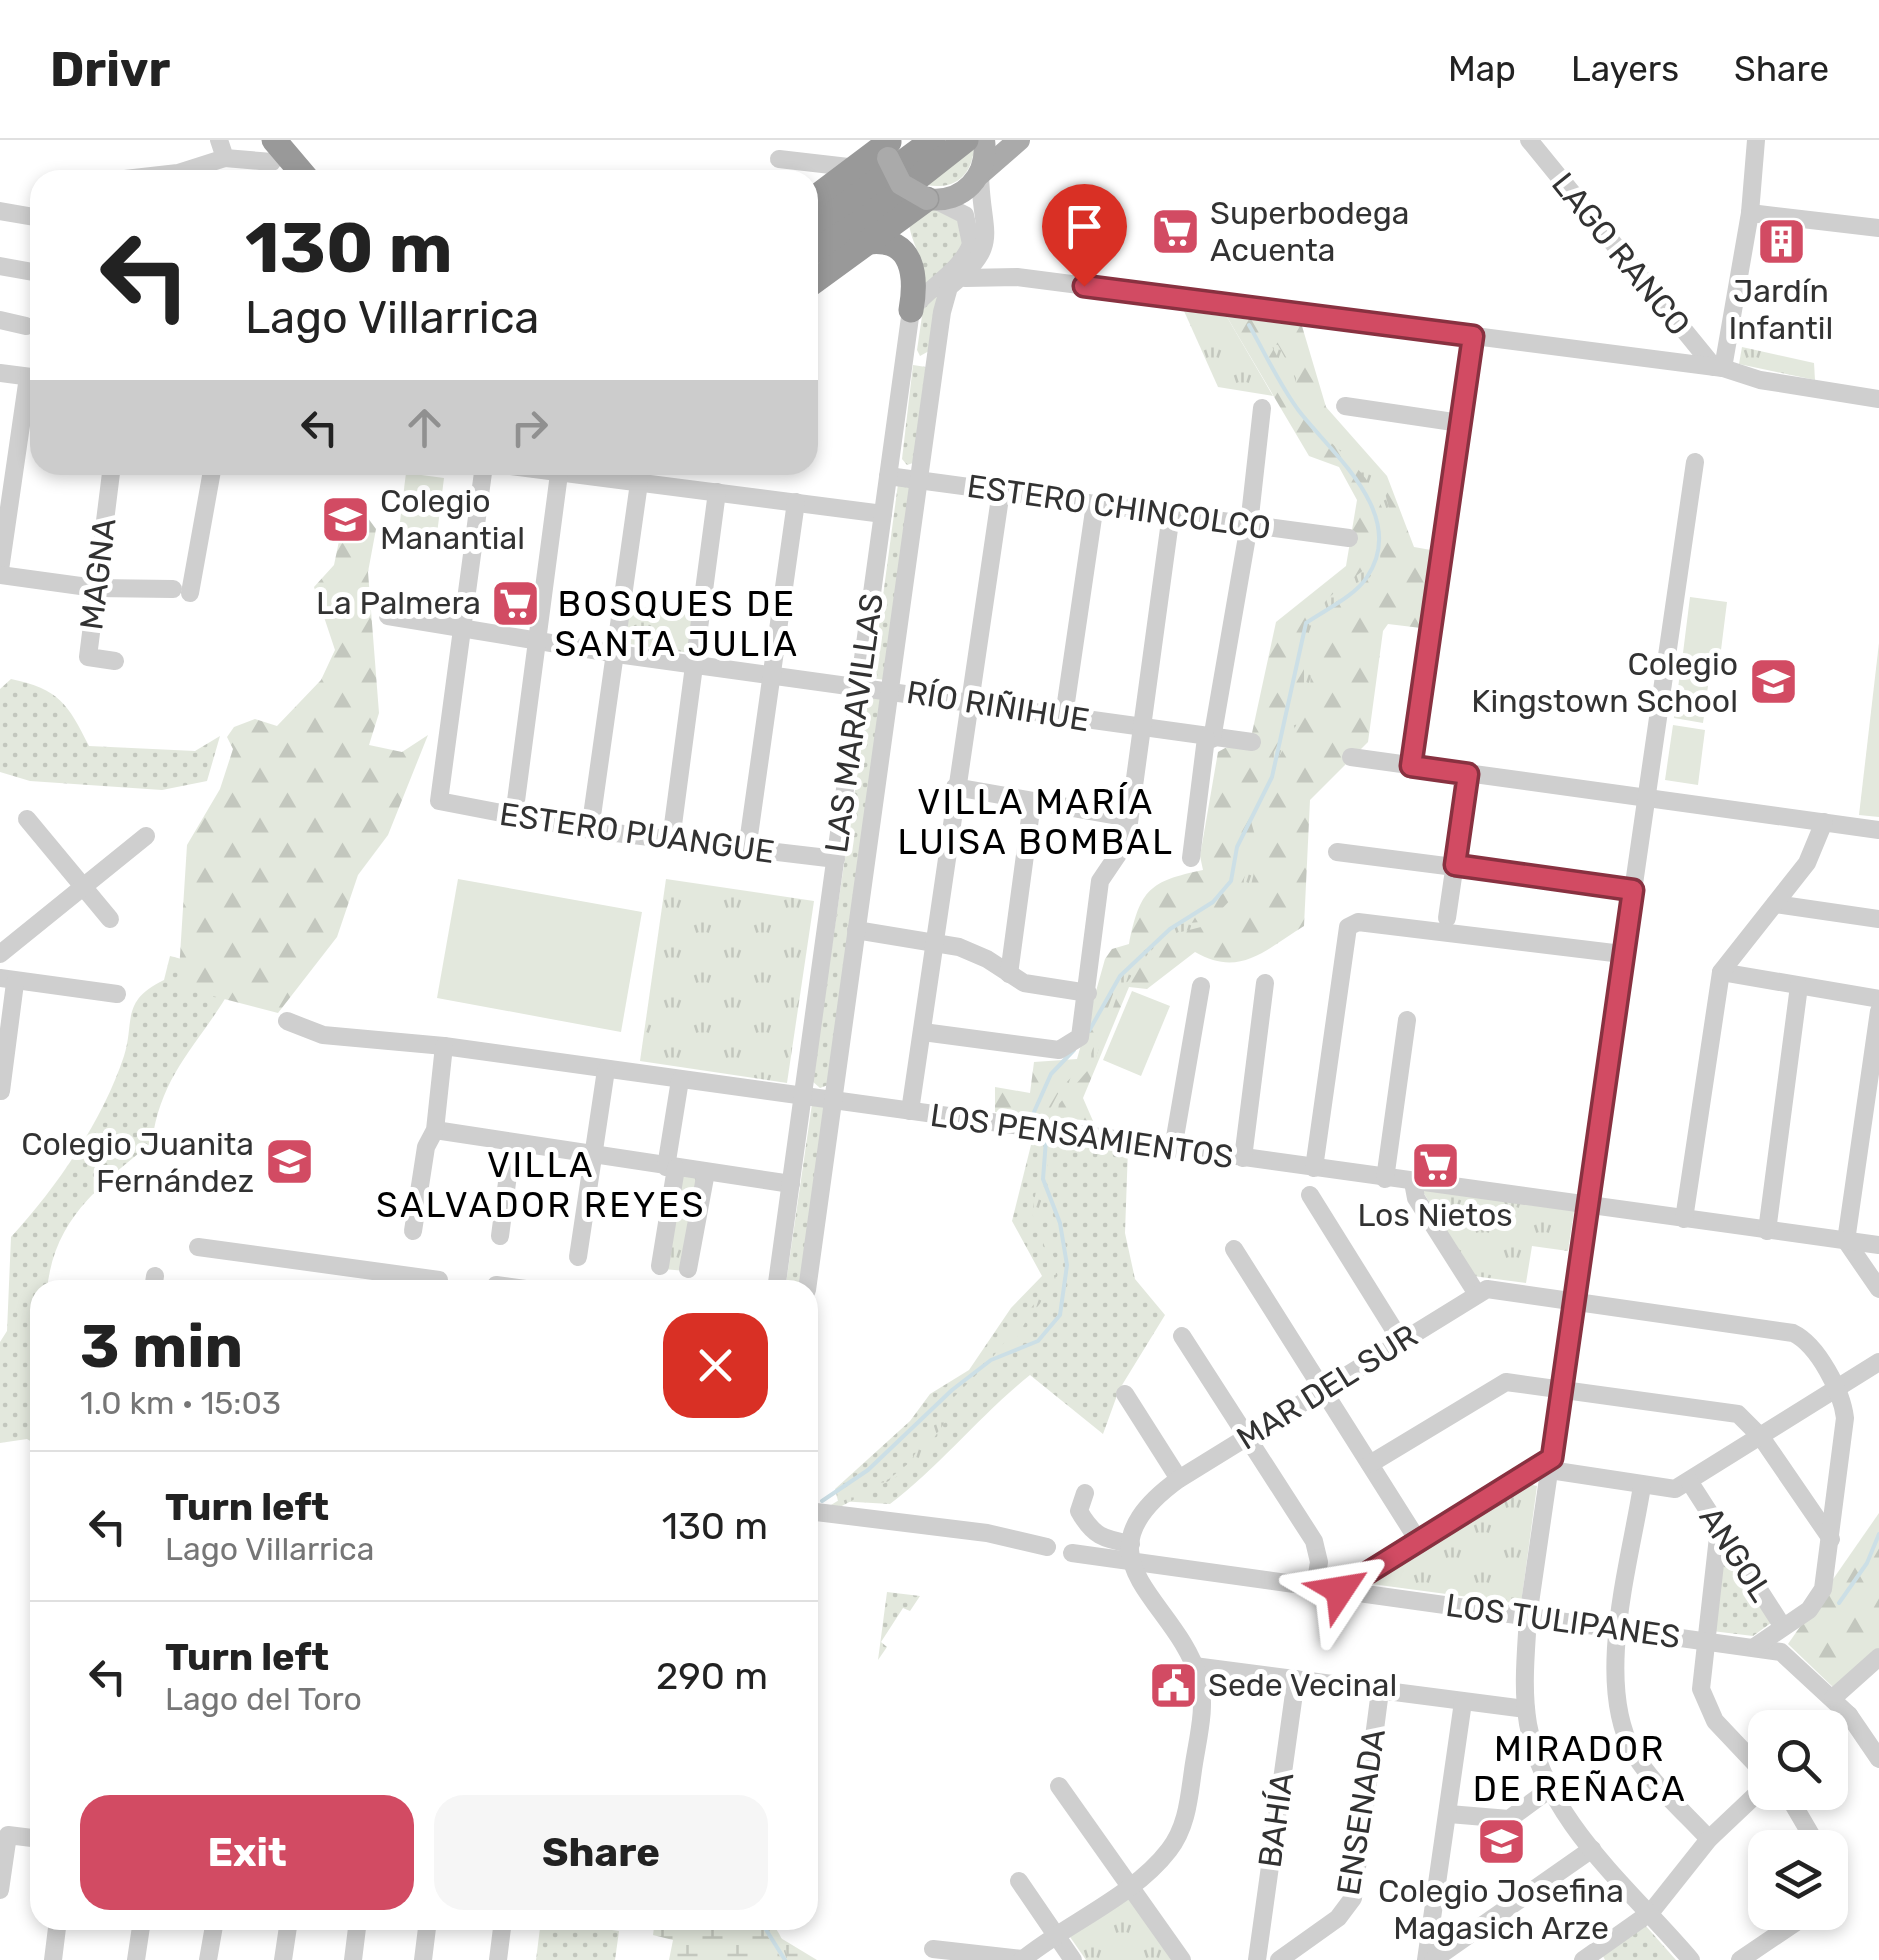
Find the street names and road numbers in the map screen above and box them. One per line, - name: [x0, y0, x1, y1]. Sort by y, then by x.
- street label: LAGO RANCO: [1544, 165, 1698, 343]
- street label: ESTERO CHINCOLCO: [965, 467, 1273, 547]
- street label: MAGNA: [72, 516, 124, 632]
- street label: LAS MARAVILLAS: [817, 591, 891, 855]
- street label: RÍO RIÑIHUE: [904, 673, 1092, 739]
- street label: ESTERO PUANGUE: [497, 795, 777, 871]
- street label: LOS PENSAMIENTOS: [928, 1096, 1236, 1176]
- street label: MAR DEL SUR: [1230, 1316, 1424, 1458]
- street label: ANGOL: [1691, 1500, 1781, 1608]
- street label: LOS TULIPANES: [1443, 1586, 1683, 1656]
- street label: ENSENADA: [1329, 1726, 1393, 1898]
- street label: BAHÍA: [1251, 1770, 1301, 1870]

